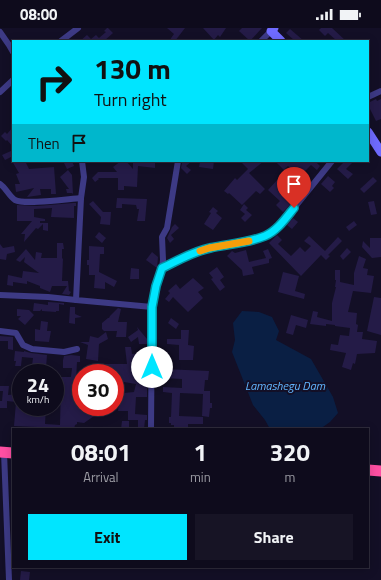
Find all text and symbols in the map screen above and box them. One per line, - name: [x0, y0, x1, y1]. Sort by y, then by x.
- text: 08:00: [20, 3, 57, 26]
- text: 130 m: [94, 47, 171, 90]
- icon: right: [28, 56, 80, 108]
- text: Turn right: [94, 86, 167, 113]
- text: Then: [28, 132, 60, 155]
- icon: arrive: [68, 132, 90, 154]
- pin: [277, 167, 311, 208]
- icon: arrive: [283, 173, 305, 195]
- position arrow: [131, 346, 173, 388]
- speed limit sign: 30: [72, 364, 124, 416]
- text: 24: [27, 369, 49, 400]
- water label: Lamashegu Dam: [245, 376, 326, 395]
- text: km/h: [27, 392, 49, 407]
- text: 08:01: [71, 434, 131, 470]
- text: 1: [194, 434, 207, 470]
- text: 320: [270, 434, 310, 470]
- text: Arrival: [83, 467, 119, 487]
- text: min: [190, 467, 211, 487]
- text: m: [284, 467, 295, 487]
- button: Exit: [28, 514, 187, 560]
- button: Share: [195, 514, 353, 560]

